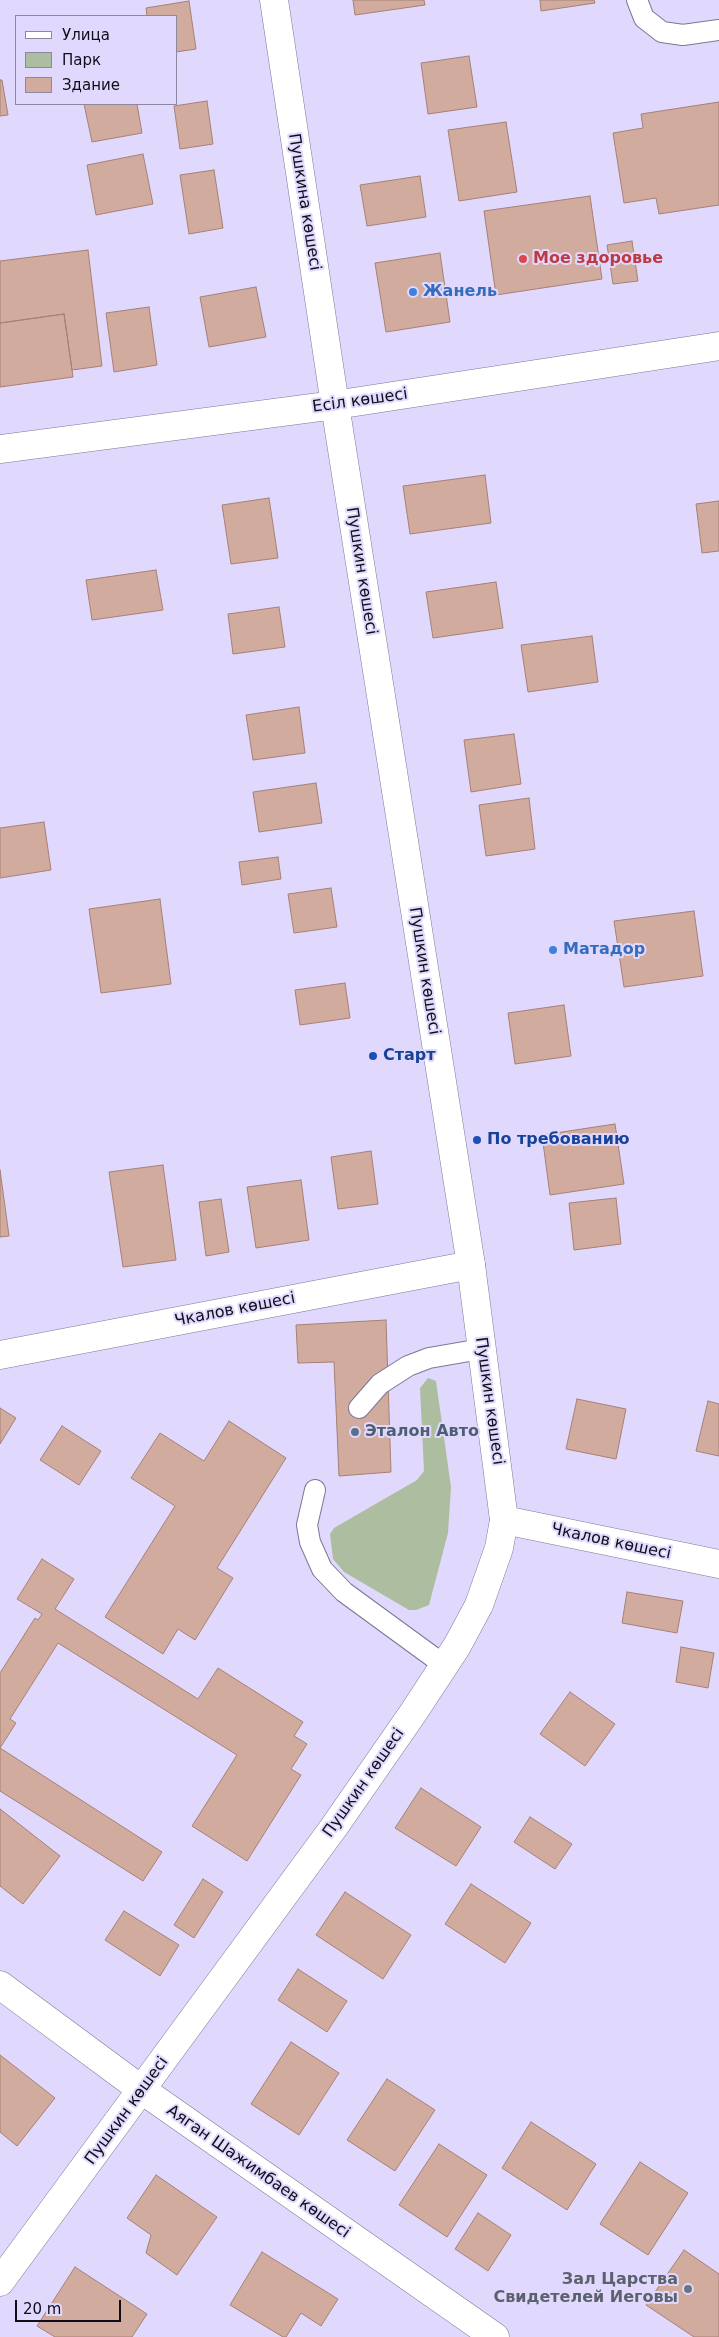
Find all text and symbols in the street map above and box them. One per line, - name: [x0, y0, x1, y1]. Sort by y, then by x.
- legend: [15, 15, 178, 105]
- text: Улица: [62, 26, 110, 44]
- text: Парк: [62, 51, 101, 69]
- text: Здание: [62, 76, 120, 94]
- street label: Пушкина көшесі: [284, 132, 324, 272]
- place label: Мое здоровье: [533, 249, 663, 269]
- marker: Мое здоровье: [517, 253, 529, 265]
- place label: Жанель: [423, 282, 497, 302]
- marker: Жанель: [407, 286, 419, 298]
- street label: Есіл көшесі: [311, 385, 409, 417]
- street label: Пушкин көшесі: [341, 506, 381, 636]
- street label: Пушкин көшесі: [404, 906, 444, 1036]
- place label: Матадор: [563, 940, 645, 960]
- marker: Матадор: [547, 944, 559, 956]
- place label: Старт: [383, 1046, 436, 1066]
- marker: Старт: [367, 1050, 379, 1062]
- place label: По требованию: [487, 1130, 629, 1150]
- marker: По требованию: [471, 1134, 483, 1146]
- street label: Чкалов көшесі: [173, 1289, 297, 1331]
- street label: Пушкин көшесі: [471, 1336, 507, 1466]
- place label: Эталон Авто: [365, 1422, 479, 1442]
- marker: Эталон Авто: [349, 1426, 361, 1438]
- street label: Чкалов көшесі: [549, 1520, 673, 1564]
- street label: Пушкин көшесі: [319, 1725, 409, 1841]
- street label: Пушкин көшесі: [81, 2053, 173, 2169]
- street label: Аяган Шажимбаев көшесі: [163, 2101, 353, 2243]
- place label: Зал Царства Свидетелей Иеговы: [493, 2270, 678, 2308]
- marker: Зал Царства Свидетелей Иеговы: [682, 2283, 694, 2295]
- scale bar: [18, 2290, 124, 2322]
- text: 20 m: [23, 2300, 61, 2318]

